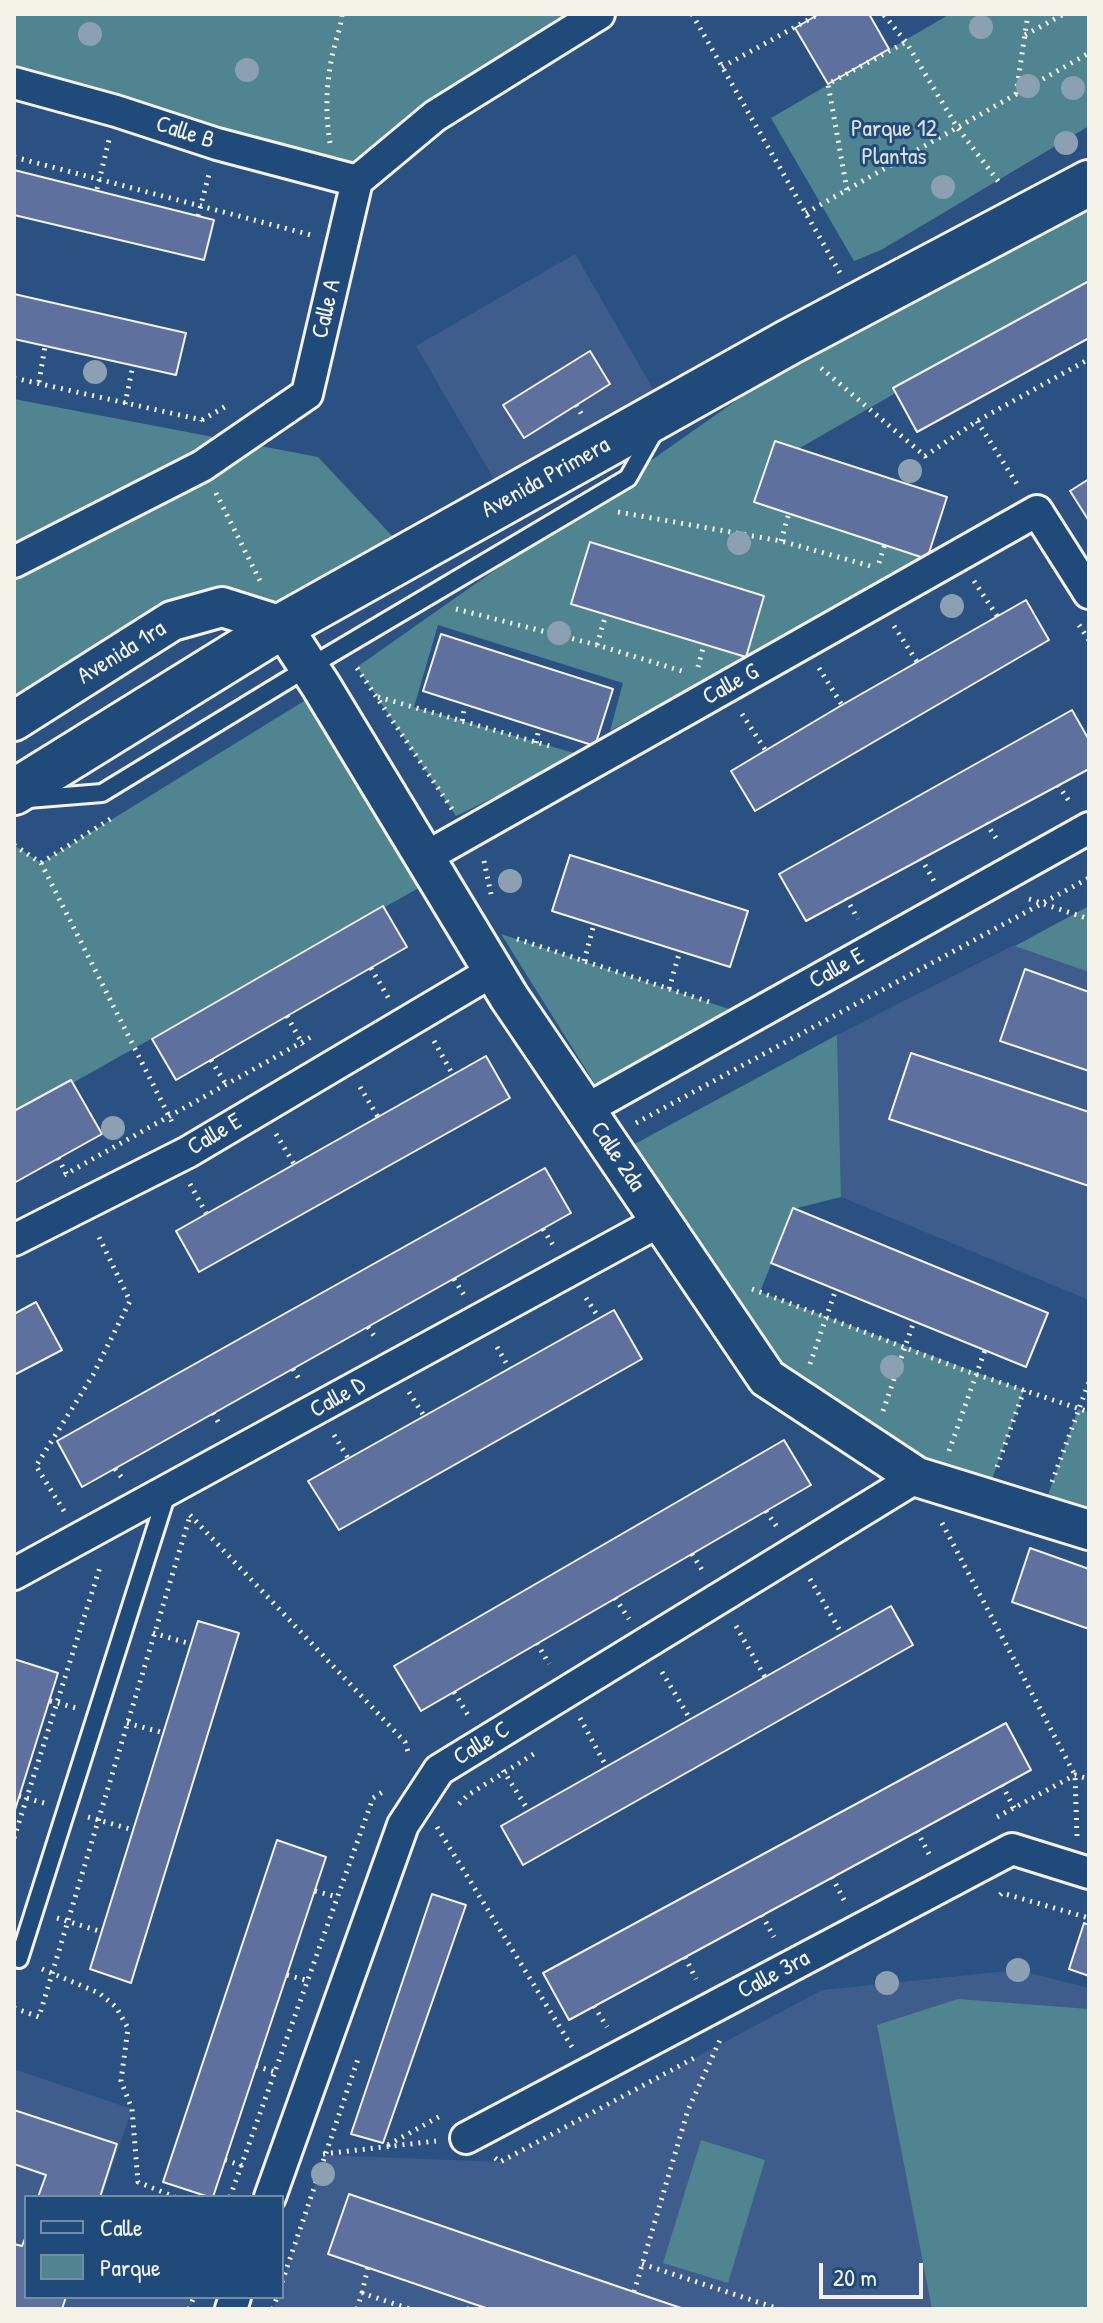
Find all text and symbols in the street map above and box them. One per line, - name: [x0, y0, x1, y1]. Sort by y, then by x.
- street label: Calle B: [152, 110, 218, 156]
- park label: Parque 12 Plantas: [851, 116, 937, 172]
- street label: Calle A: [306, 277, 348, 341]
- street label: Avenida Primera: [477, 431, 615, 525]
- street label: Avenida 1ra: [73, 615, 171, 691]
- street label: Calle G: [698, 658, 764, 712]
- street label: Calle E: [804, 942, 870, 996]
- street label: Calle E: [182, 1108, 248, 1162]
- street label: Calle 2da: [583, 1117, 651, 1197]
- street label: Calle D: [305, 1371, 371, 1425]
- street label: Calle C: [448, 1716, 516, 1772]
- street label: Calle 3ra: [733, 1944, 815, 2006]
- legend: [24, 2195, 284, 2299]
- text: Calle: [100, 2211, 142, 2243]
- scale bar: [823, 2247, 927, 2297]
- text: Parque: [100, 2251, 160, 2283]
- text: 20 m: [833, 2261, 877, 2293]

